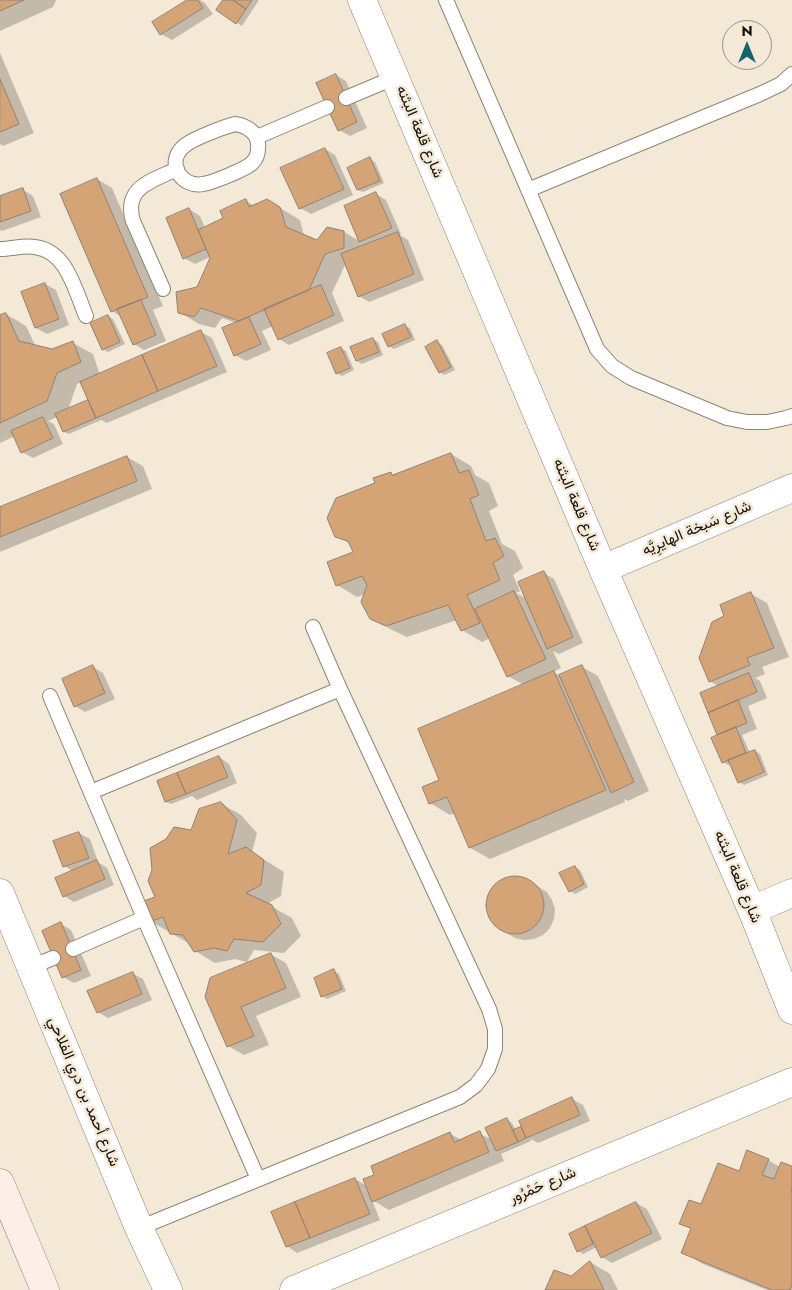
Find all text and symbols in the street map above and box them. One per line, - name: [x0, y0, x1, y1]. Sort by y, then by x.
- north arrow: [722, 20, 772, 70]
- text: N: [741, 21, 753, 41]
- street label: شارع قلعة البثنه: [391, 83, 447, 181]
- street label: شارع قلعة البثنه: [548, 456, 604, 554]
- street label: شارع سَبخة الهايرِيَّه: [640, 498, 754, 560]
- street label: شارع قلعة البثنه: [709, 828, 765, 926]
- street label: شارع أحمد بن دري الفلاحي: [43, 1015, 123, 1169]
- street label: شارع حَمْرُور: [507, 1164, 579, 1208]

